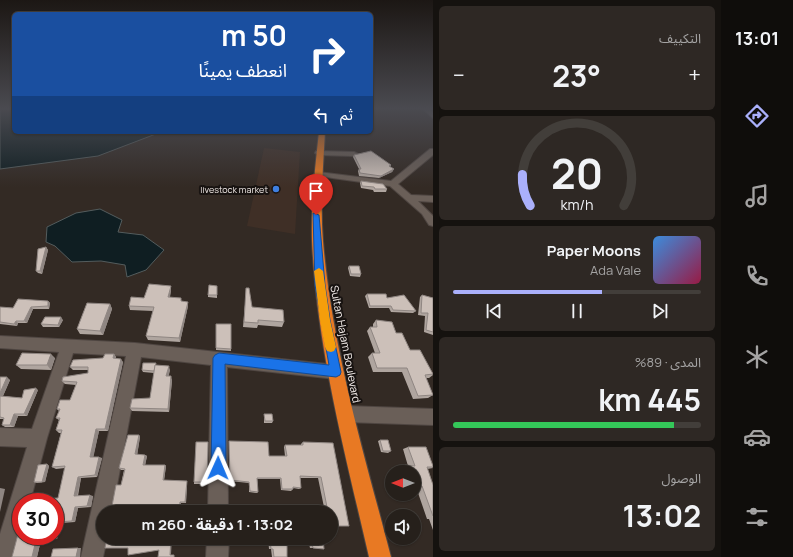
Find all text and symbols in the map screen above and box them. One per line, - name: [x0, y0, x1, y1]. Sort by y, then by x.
- text: 50 m: [221, 16, 287, 54]
- text: 13:01: [735, 26, 779, 50]
- icon: right: [301, 28, 353, 80]
- text: التكييف: [659, 29, 701, 47]
- text: 23°: [552, 55, 601, 96]
- text: انعطف يمينًا: [198, 58, 287, 82]
- text: −: [453, 60, 465, 90]
- text: +: [688, 60, 701, 90]
- icon: directions: [743, 102, 771, 130]
- icon: left: [310, 104, 332, 126]
- text: ثم: [340, 104, 353, 125]
- text: 20: [551, 145, 603, 201]
- pin: [299, 174, 333, 215]
- icon: arrive: [305, 180, 327, 202]
- icon: music: [743, 182, 771, 210]
- place label: livestock market: [200, 183, 268, 196]
- marker: livestock market: [271, 184, 281, 194]
- text: km/h: [560, 195, 594, 214]
- text: Paper Moons: [547, 240, 641, 261]
- text: Ada Vale: [590, 261, 641, 279]
- icon: phone: [743, 262, 771, 290]
- street label: Sultan Hajam Boulevard: [327, 284, 365, 404]
- icon: previous: [483, 300, 505, 322]
- icon: pause: [566, 300, 588, 322]
- icon: next: [649, 300, 671, 322]
- icon: climate: [743, 343, 771, 371]
- text: المدى · 89%: [635, 353, 701, 371]
- text: 445 km: [598, 379, 701, 420]
- icon: car: [743, 423, 771, 451]
- position arrow: [197, 447, 239, 489]
- north arrow: [385, 465, 421, 501]
- map controls: [385, 465, 421, 545]
- text: الوصول: [661, 469, 701, 487]
- speed limit sign: 30: [12, 493, 64, 545]
- text: 13:02: [623, 495, 701, 536]
- icon: filters: [743, 503, 771, 531]
- button: sound: [385, 509, 421, 545]
- text: 13:02 · 1 دقيقة · 260 m: [141, 514, 293, 535]

